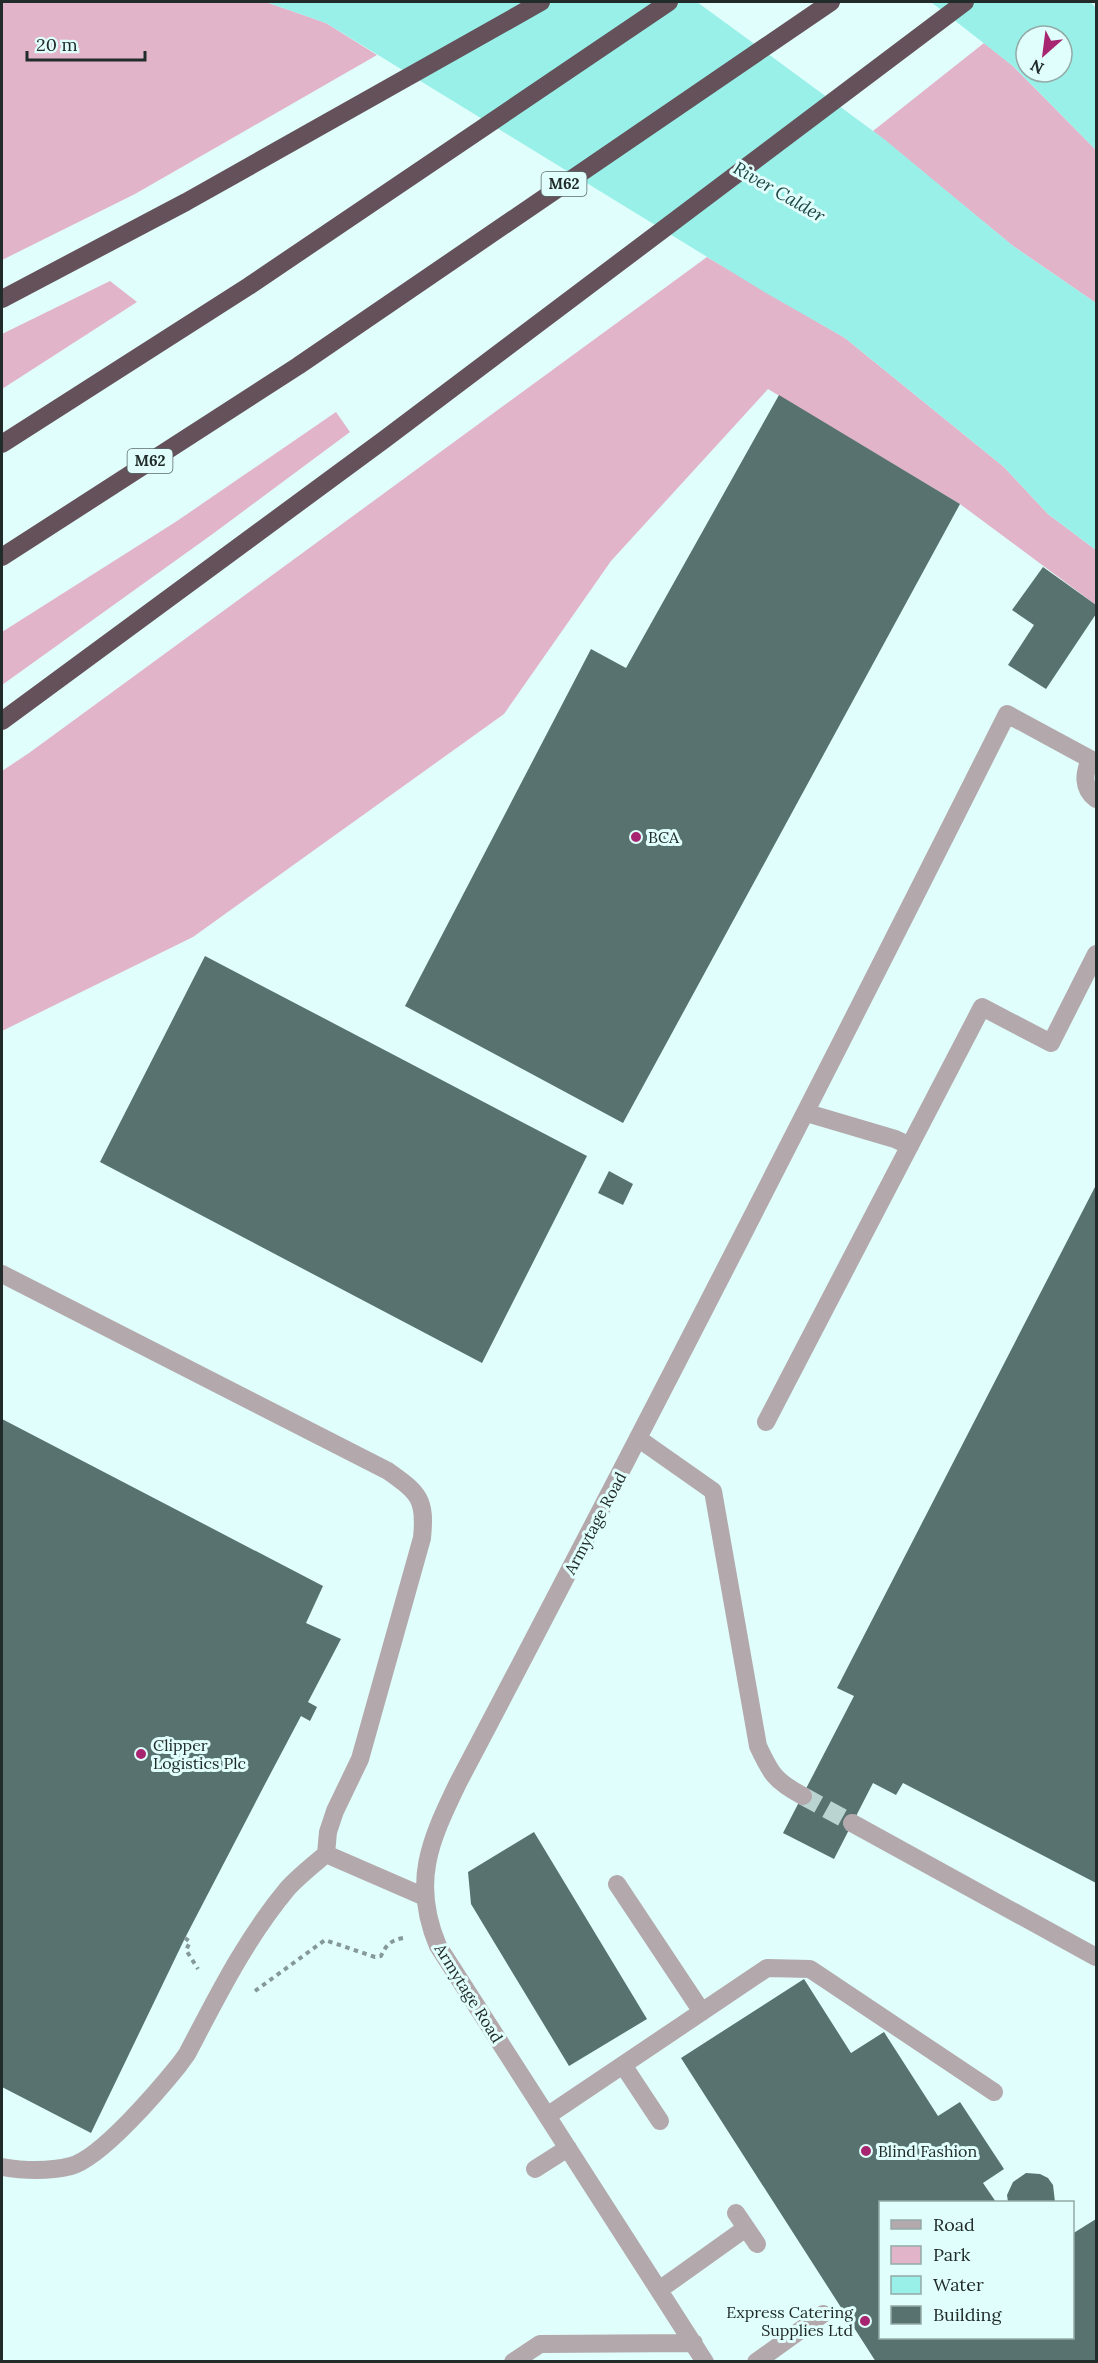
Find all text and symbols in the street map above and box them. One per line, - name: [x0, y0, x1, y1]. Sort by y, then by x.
- scale bar: [27, 24, 146, 62]
- north arrow: [1014, 24, 1074, 84]
- text: 20 m: [36, 33, 78, 56]
- text: N: [1027, 56, 1047, 79]
- water label: River Calder: [729, 156, 830, 227]
- road number: M62: [542, 172, 586, 196]
- road number: M62: [128, 449, 172, 473]
- place label: BCA: [648, 827, 680, 847]
- marker: BCA: [629, 830, 643, 844]
- street label: Armytage Road: [559, 1468, 631, 1578]
- place label: Clipper Logistics Plc: [153, 1735, 246, 1773]
- marker: Clipper Logistics Plc: [134, 1747, 148, 1761]
- street label: Armytage Road: [430, 1939, 508, 2047]
- place label: Blind Fashion: [878, 2141, 977, 2161]
- marker: Blind Fashion: [859, 2144, 873, 2158]
- legend: [879, 2201, 1074, 2339]
- text: Road: [933, 2213, 975, 2236]
- text: Park: [933, 2243, 971, 2266]
- text: Water: [933, 2273, 984, 2296]
- place label: Express Catering Supplies Ltd: [726, 2302, 854, 2340]
- text: Building: [933, 2303, 1003, 2326]
- marker: Express Catering Supplies Ltd: [858, 2314, 872, 2328]

